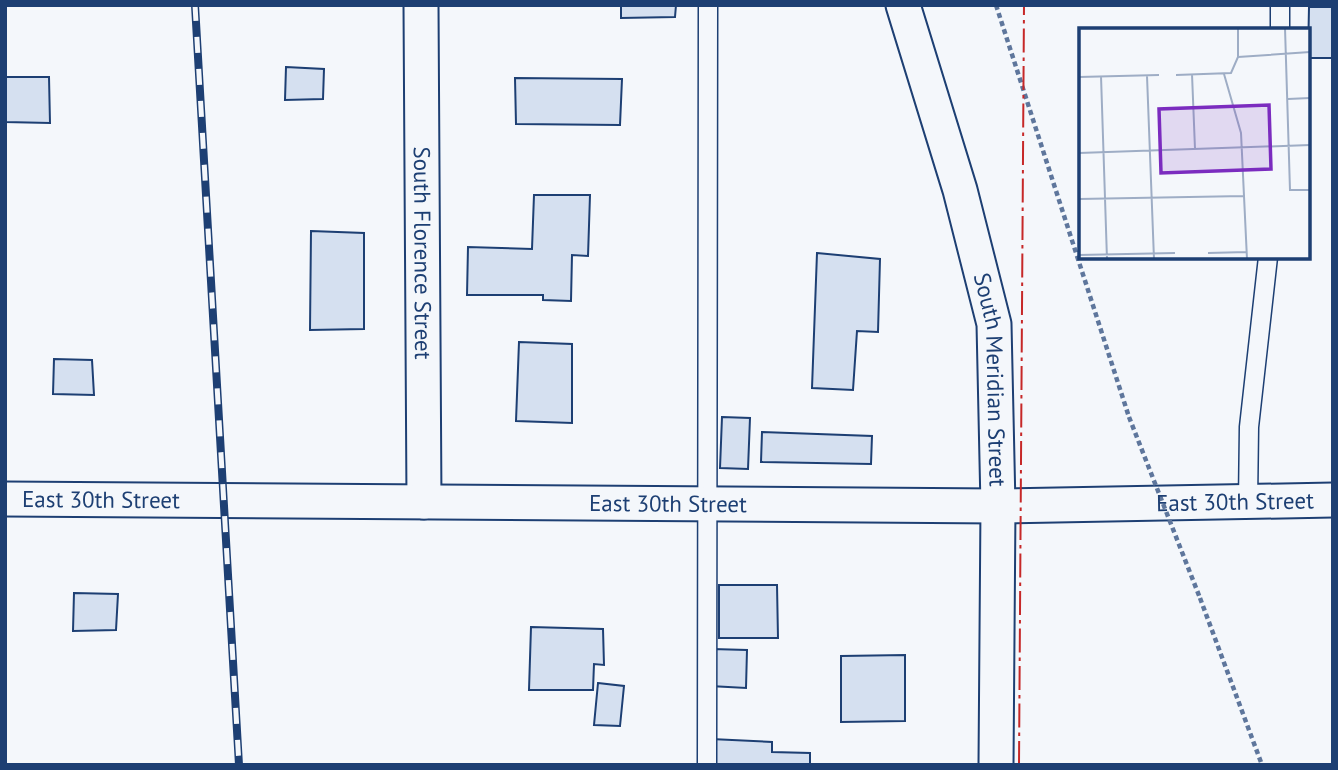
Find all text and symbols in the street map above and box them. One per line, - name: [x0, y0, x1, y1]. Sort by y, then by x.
- inset map: [1079, 28, 1310, 259]
- street label: South Florence Street: [408, 146, 438, 360]
- street label: South Meridian Street: [968, 270, 1013, 487]
- street label: East 30th Street: [22, 484, 180, 514]
- street label: East 30th Street: [1156, 485, 1314, 517]
- street label: East 30th Street: [589, 488, 747, 518]

